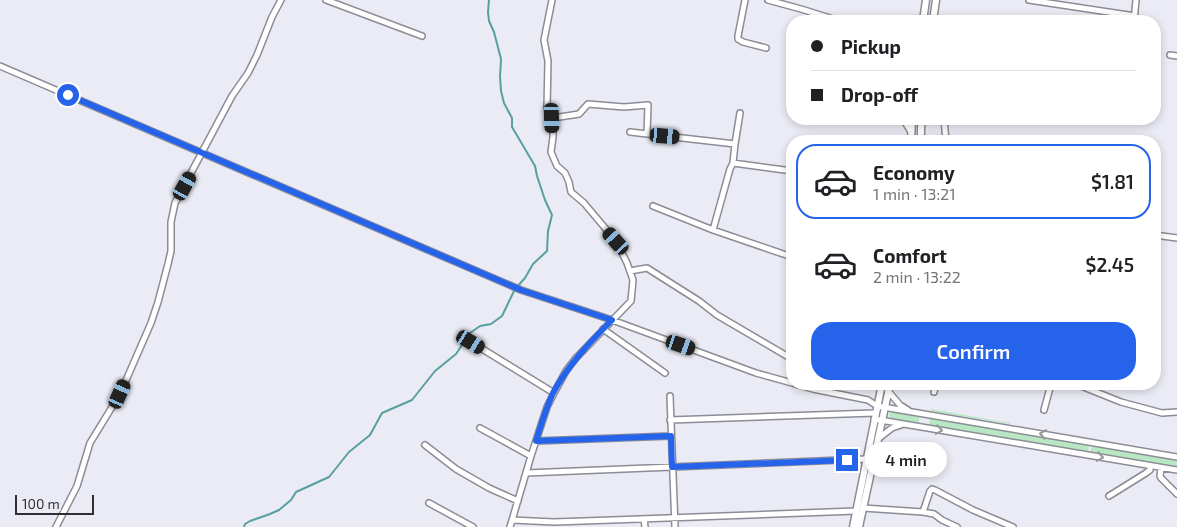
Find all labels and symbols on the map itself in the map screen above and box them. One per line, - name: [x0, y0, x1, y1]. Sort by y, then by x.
- route start: [57, 84, 79, 106]
- car: [543, 103, 560, 133]
- car: [649, 127, 680, 145]
- car: [171, 169, 198, 203]
- car: [600, 225, 631, 257]
- car: [454, 328, 487, 356]
- car: [664, 333, 697, 357]
- car: [107, 377, 132, 411]
- one-way arrow: [936, 424, 944, 435]
- one-way arrow: [1038, 430, 1047, 440]
- callout: 4 min: [864, 442, 947, 478]
- route end: [836, 449, 858, 471]
- one-way arrow: [1095, 452, 1104, 462]
- scale bar: [15, 492, 94, 515]

